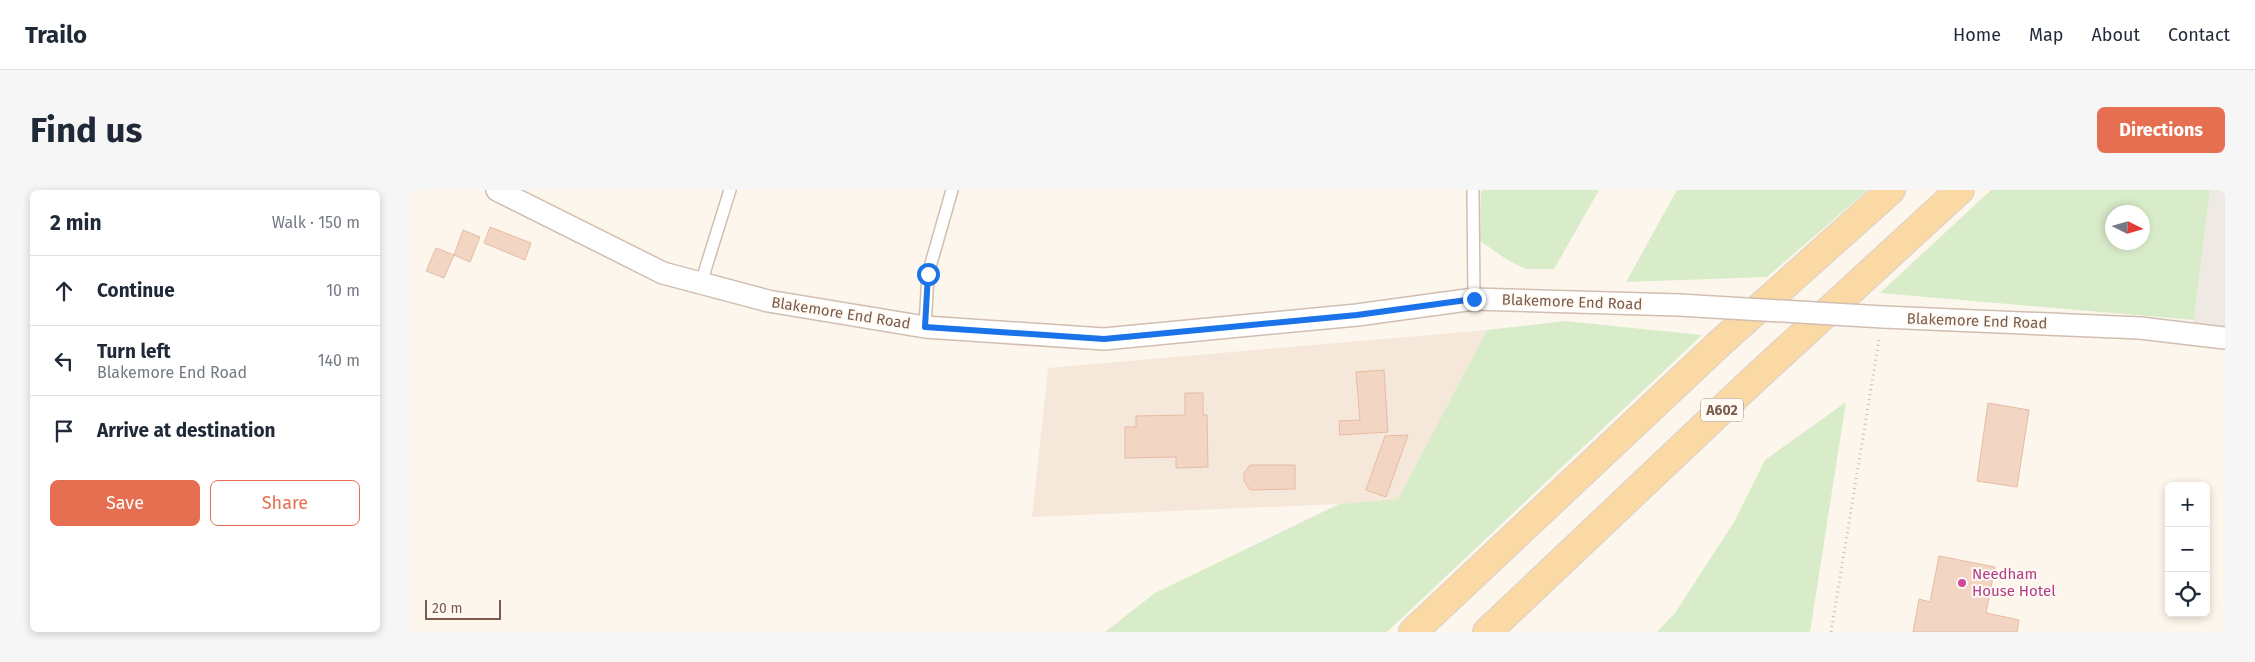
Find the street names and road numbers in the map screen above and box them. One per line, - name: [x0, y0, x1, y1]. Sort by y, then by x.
- street label: Blakemore End Road: [1501, 291, 1643, 313]
- street label: Blakemore End Road: [770, 293, 912, 333]
- street label: Blakemore End Road: [1906, 310, 2048, 332]
- road number: A602: [1701, 398, 1743, 422]

